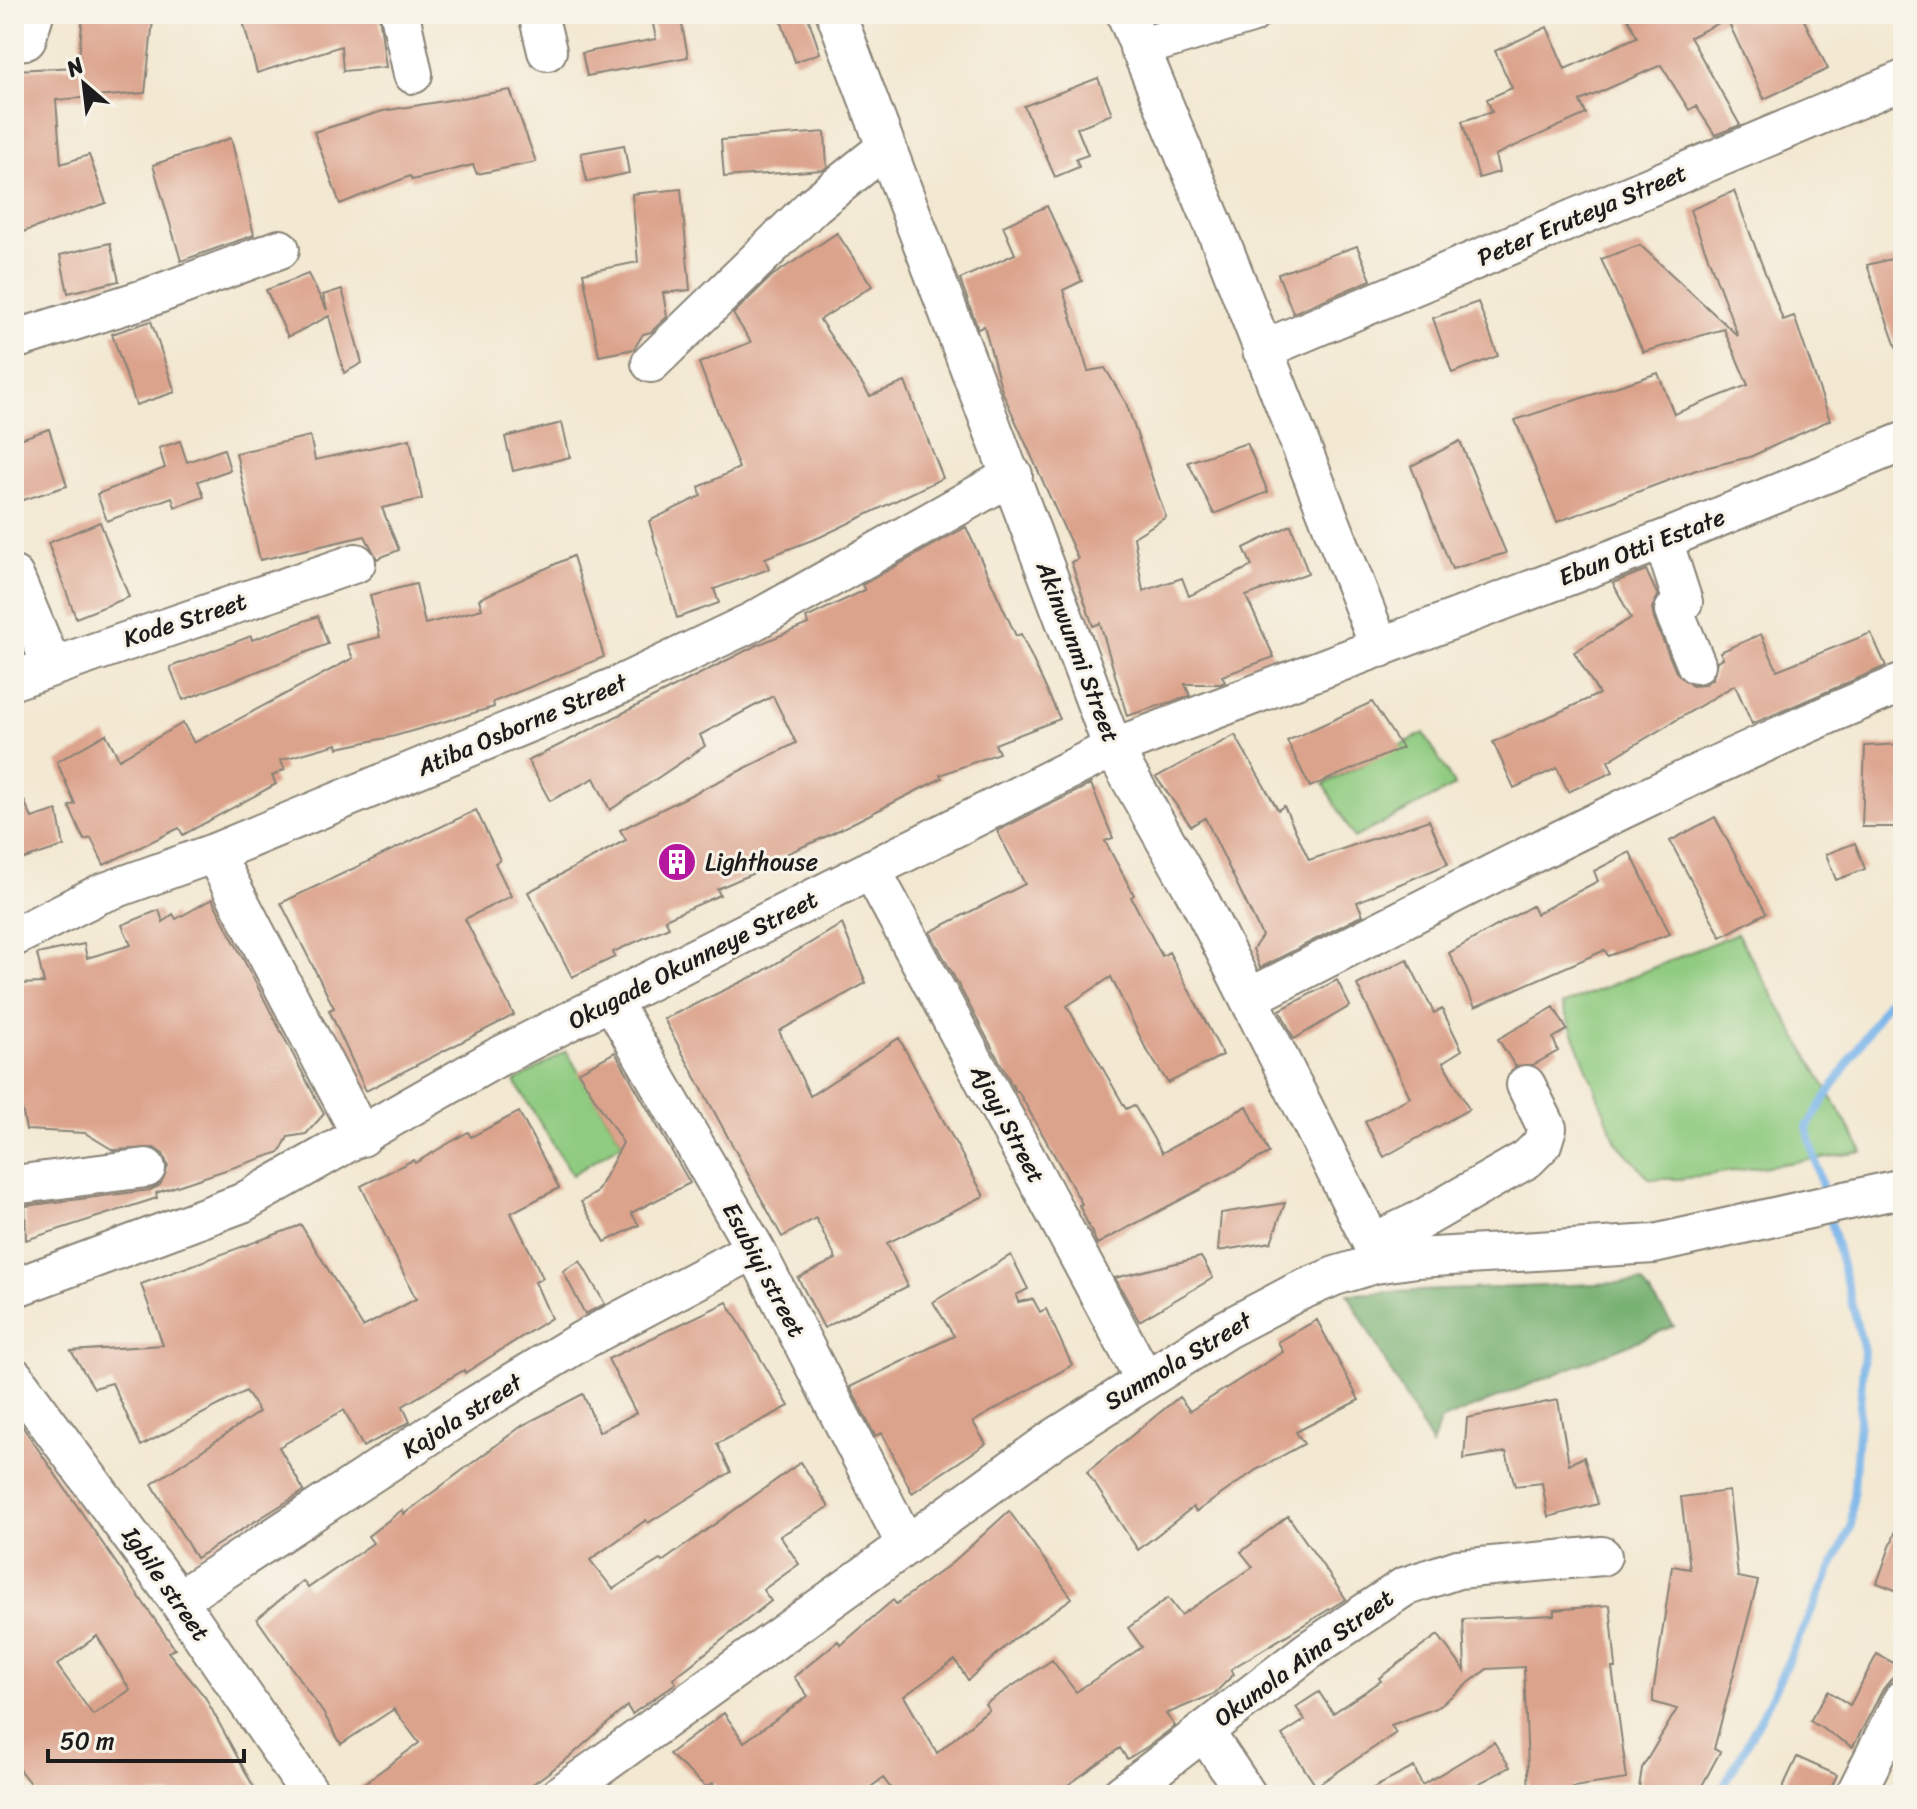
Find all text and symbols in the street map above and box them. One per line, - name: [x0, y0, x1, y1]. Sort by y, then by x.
- north arrow: [44, 44, 124, 124]
- text: N: [58, 46, 91, 88]
- street label: Peter Eruteya Street: [1471, 152, 1693, 278]
- street label: Ebun Otti Estate: [1552, 496, 1732, 598]
- street label: Akinwunmi Street: [1024, 554, 1132, 749]
- street label: Kode Street: [118, 580, 252, 660]
- street label: Atiba Osborne Street: [409, 661, 635, 789]
- building icon: Lighthouse: [656, 841, 698, 883]
- place label: Lighthouse: [705, 841, 818, 883]
- street label: Okugade Okunneye Street: [560, 879, 826, 1041]
- street label: Ajayi Street: [958, 1056, 1057, 1191]
- street label: Esubiyi street: [711, 1195, 817, 1345]
- street label: Sunmola Street: [1096, 1299, 1261, 1422]
- street label: Kajola street: [393, 1361, 532, 1470]
- street label: Igbile street: [110, 1517, 221, 1650]
- street label: Okunola Aina Street: [1205, 1578, 1403, 1738]
- scale bar: [48, 1713, 244, 1763]
- text: 50 m: [60, 1720, 115, 1762]

